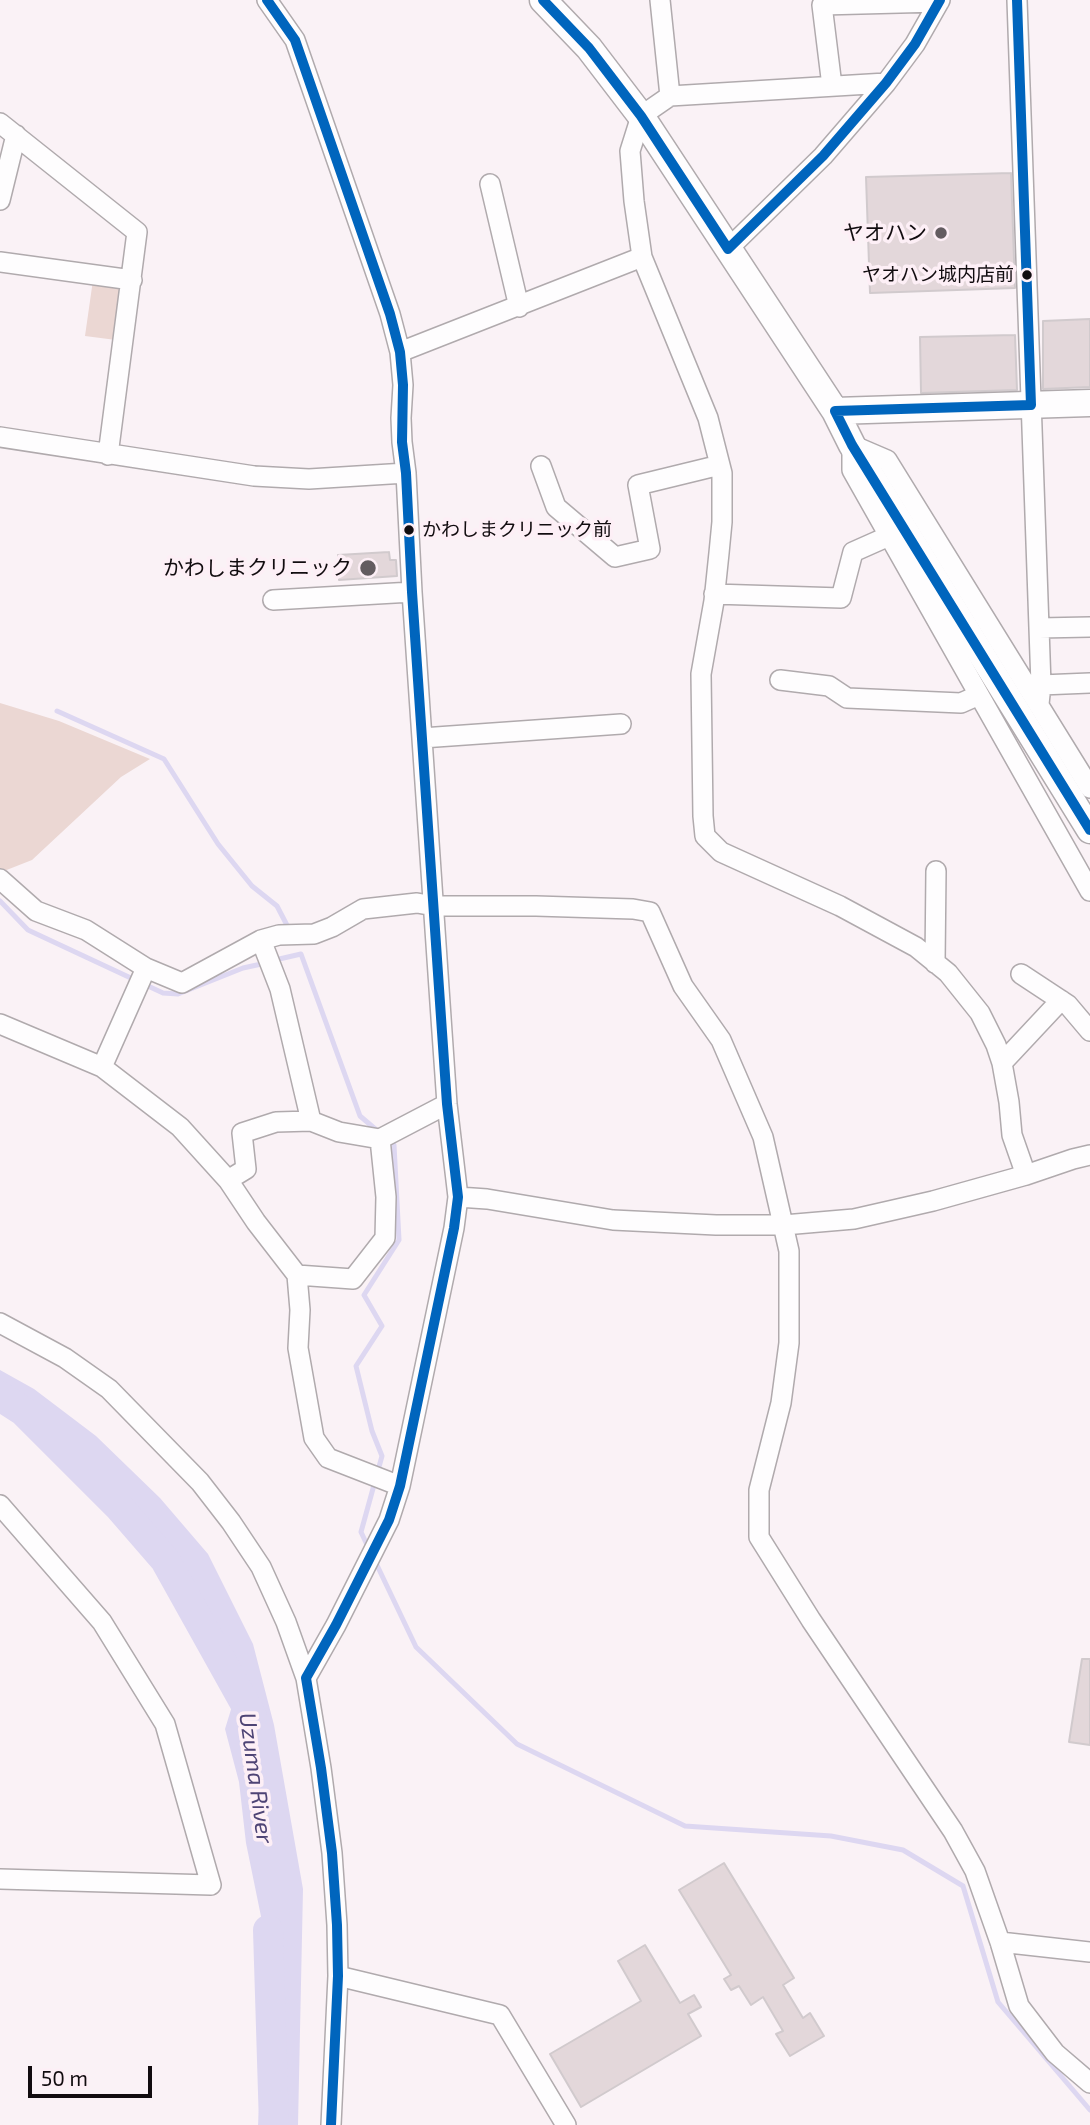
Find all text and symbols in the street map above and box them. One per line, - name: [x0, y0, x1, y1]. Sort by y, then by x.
- place label: ヤオハン: [843, 220, 927, 246]
- marker: ヤオハン: [933, 225, 949, 241]
- place label: ヤオハン城内店前: [862, 264, 1014, 286]
- marker: ヤオハン城内店前: [1020, 268, 1034, 282]
- place label: かわしまクリニック前: [422, 519, 612, 541]
- marker: かわしまクリニック前: [402, 523, 416, 537]
- place label: かわしまクリニック: [163, 555, 352, 581]
- marker: かわしまクリニック: [358, 558, 378, 578]
- water label: Uzuma River: [233, 1711, 279, 1845]
- scale bar: [32, 2052, 156, 2096]
- text: 50 m: [41, 2065, 88, 2090]

